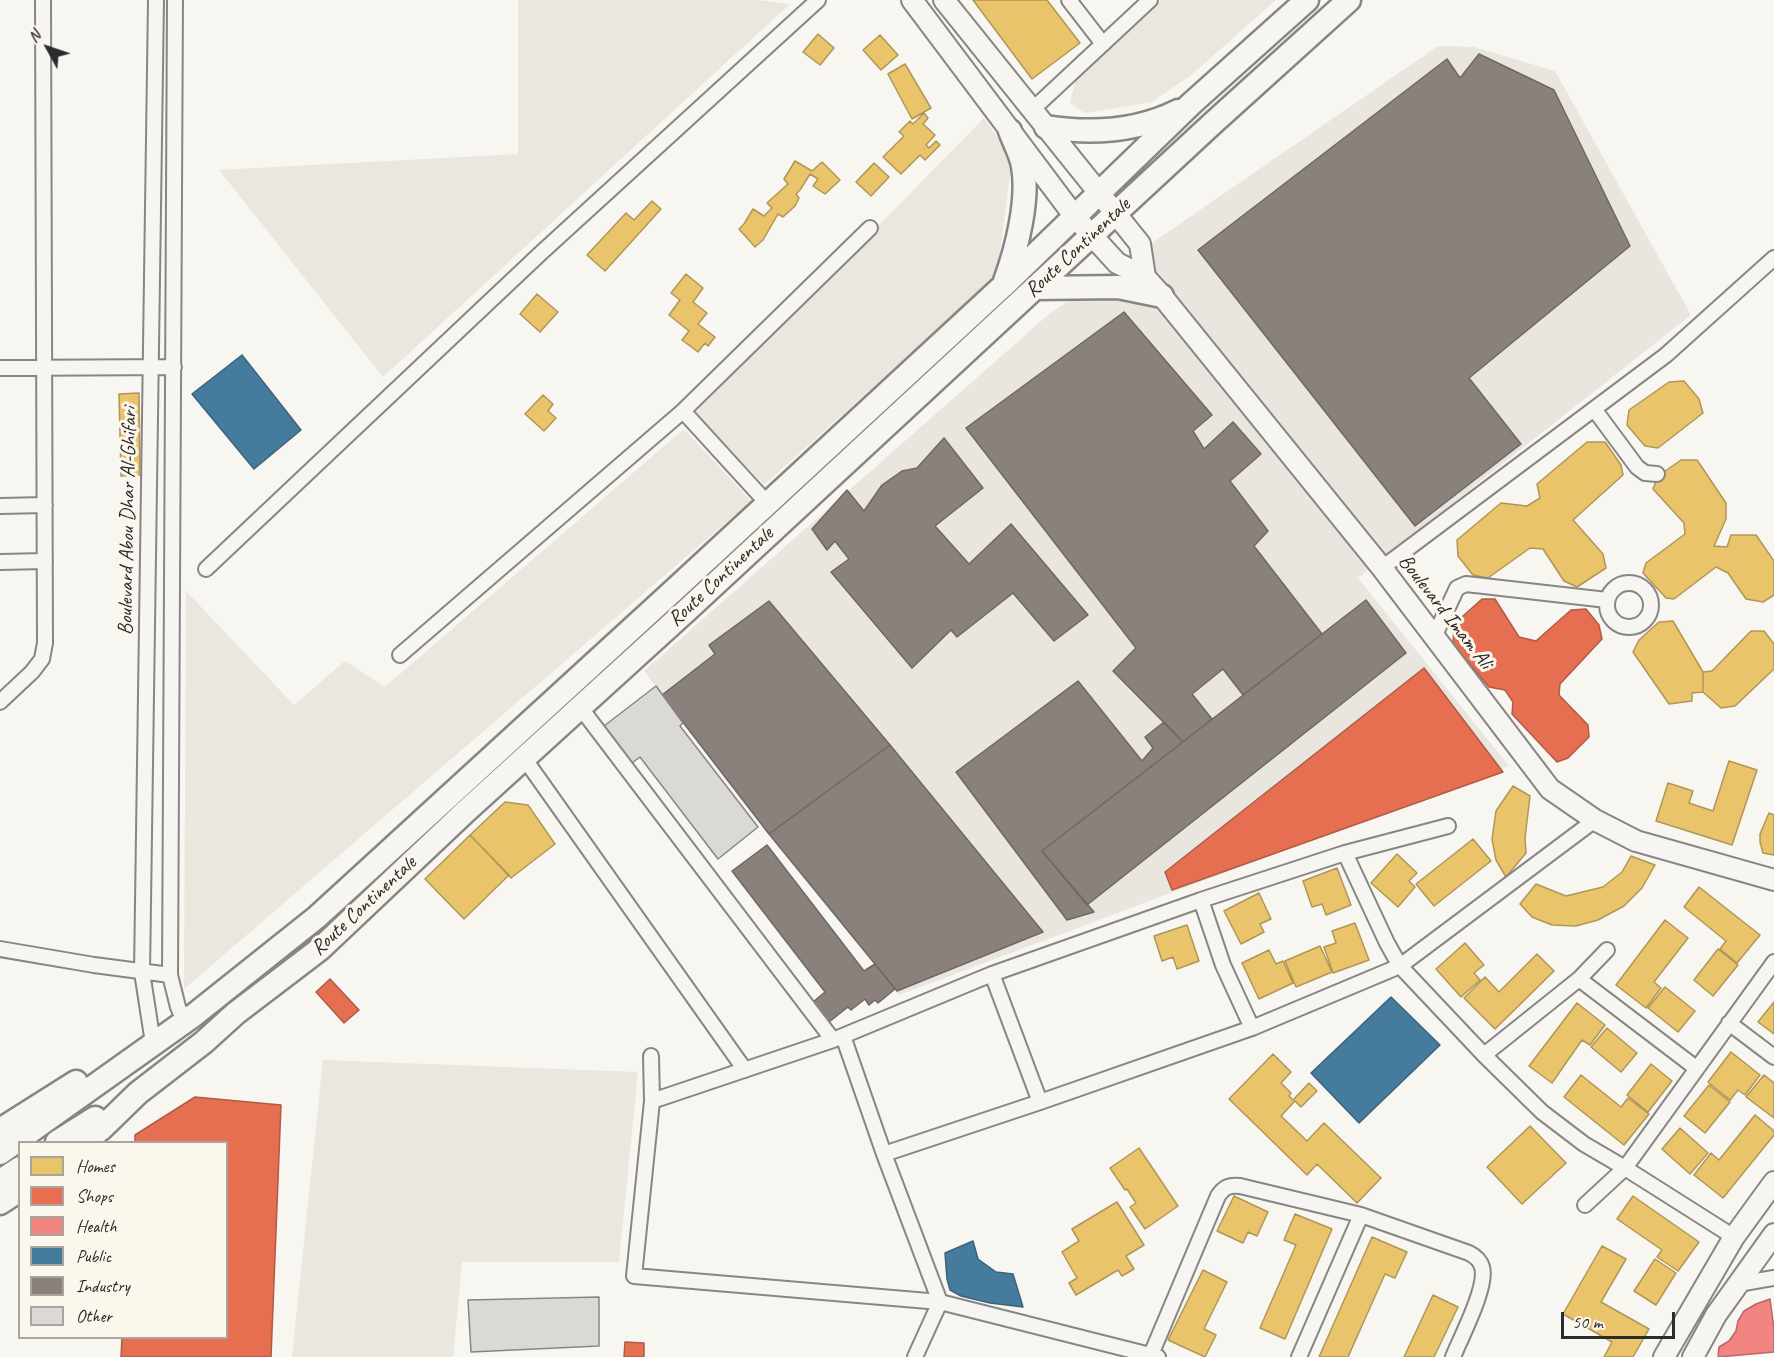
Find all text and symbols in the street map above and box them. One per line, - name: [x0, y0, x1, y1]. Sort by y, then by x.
- north arrow: [18, 18, 78, 78]
- text: N: [23, 26, 45, 47]
- street label: Route Continentale: [1020, 193, 1136, 303]
- street label: Boulevard Abou Dhar Al-Ghifari: [113, 407, 143, 635]
- street label: Route Continentale: [663, 522, 779, 632]
- street label: Boulevard Imam Ali: [1392, 550, 1498, 674]
- street label: Route Continentale: [306, 851, 422, 961]
- legend: [18, 1141, 228, 1339]
- text: Homes: [76, 1155, 115, 1177]
- text: Shops: [76, 1185, 113, 1207]
- text: Health: [76, 1215, 116, 1237]
- text: Public: [76, 1245, 111, 1267]
- text: Industry: [76, 1275, 130, 1297]
- scale bar: [1564, 1300, 1678, 1338]
- text: Other: [76, 1305, 112, 1327]
- text: 50 m: [1572, 1311, 1603, 1333]

